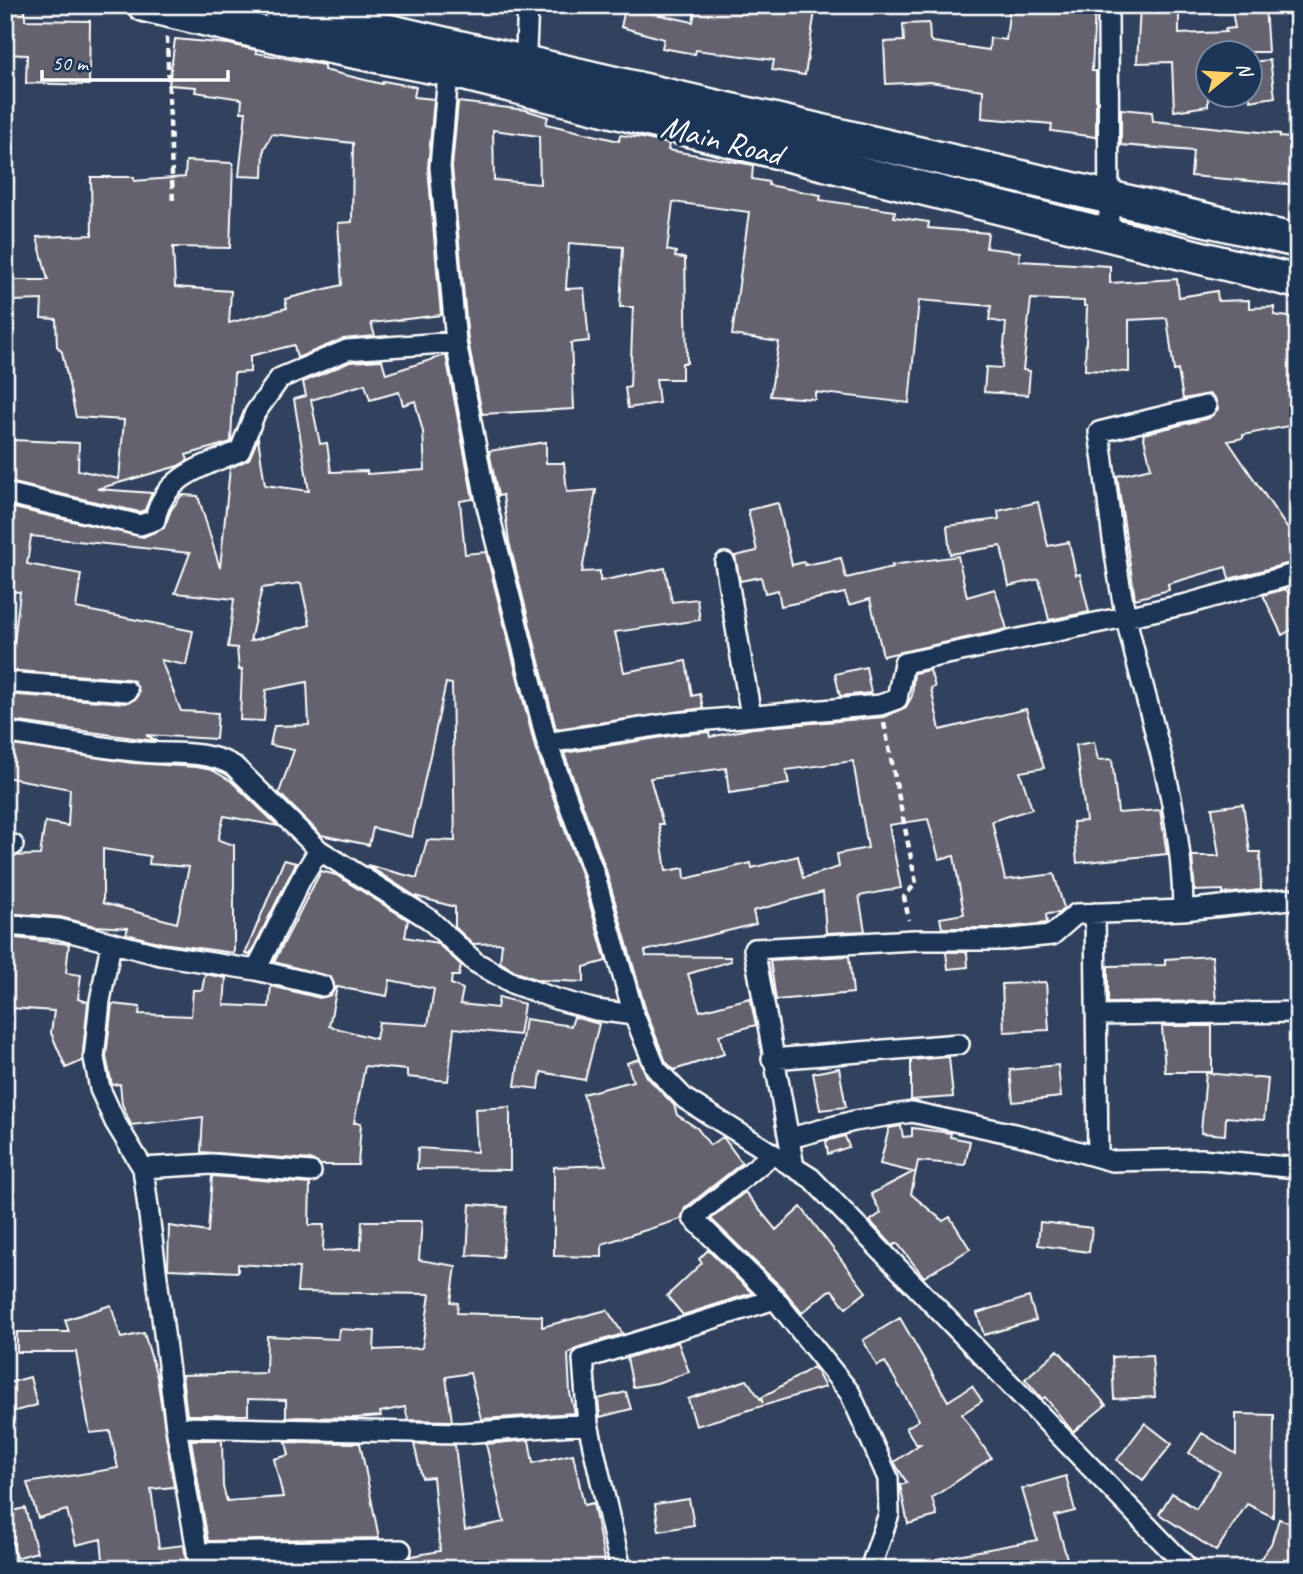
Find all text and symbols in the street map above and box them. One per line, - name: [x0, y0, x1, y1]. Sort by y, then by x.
- scale bar: [42, 38, 228, 82]
- north arrow: [1194, 38, 1264, 108]
- text: 50 m: [52, 50, 90, 76]
- text: N: [1231, 60, 1258, 81]
- street label: Main Road: [657, 105, 791, 176]

